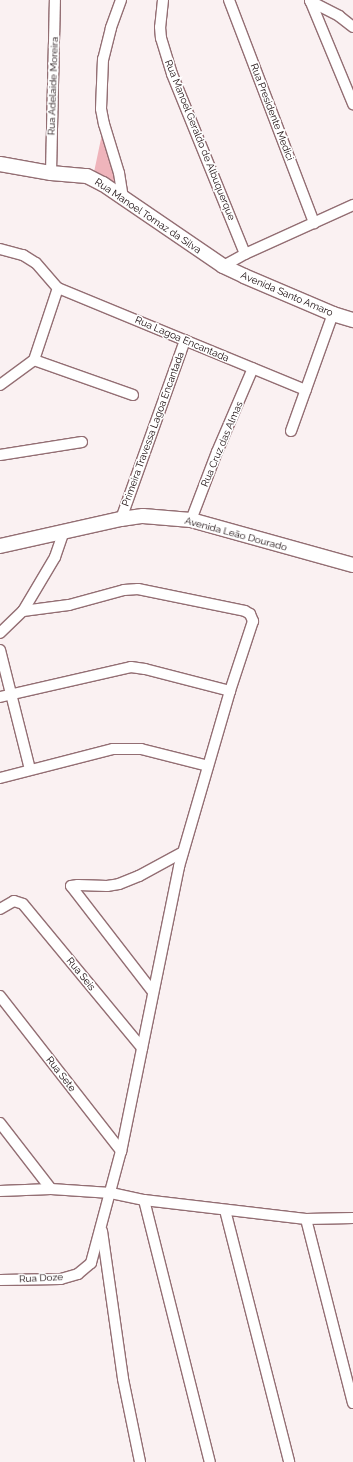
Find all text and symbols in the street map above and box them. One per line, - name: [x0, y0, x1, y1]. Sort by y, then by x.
- street label: Rua Adelaide Moreira: [45, 36, 61, 136]
- street label: Rua Manoel Geraldo de Albuquerque: [162, 58, 238, 222]
- street label: Rua Presidente Medici: [248, 62, 296, 162]
- street label: Rua Manoel Tomaz da Silva: [92, 176, 204, 256]
- street label: Avenida Santo Amaro: [239, 269, 335, 319]
- street label: Rua Lagoa Encantada: [133, 314, 231, 364]
- street label: Primeira Travessa Lagoa Encantada: [119, 350, 187, 508]
- street label: Rua Cruz das Almas: [198, 399, 246, 489]
- street label: Avenida Leão Dourado: [184, 515, 288, 553]
- street label: Rua Seis: [64, 955, 98, 993]
- street label: Rua Sete: [44, 1054, 78, 1094]
- street label: Rua Doze: [19, 1271, 63, 1285]

